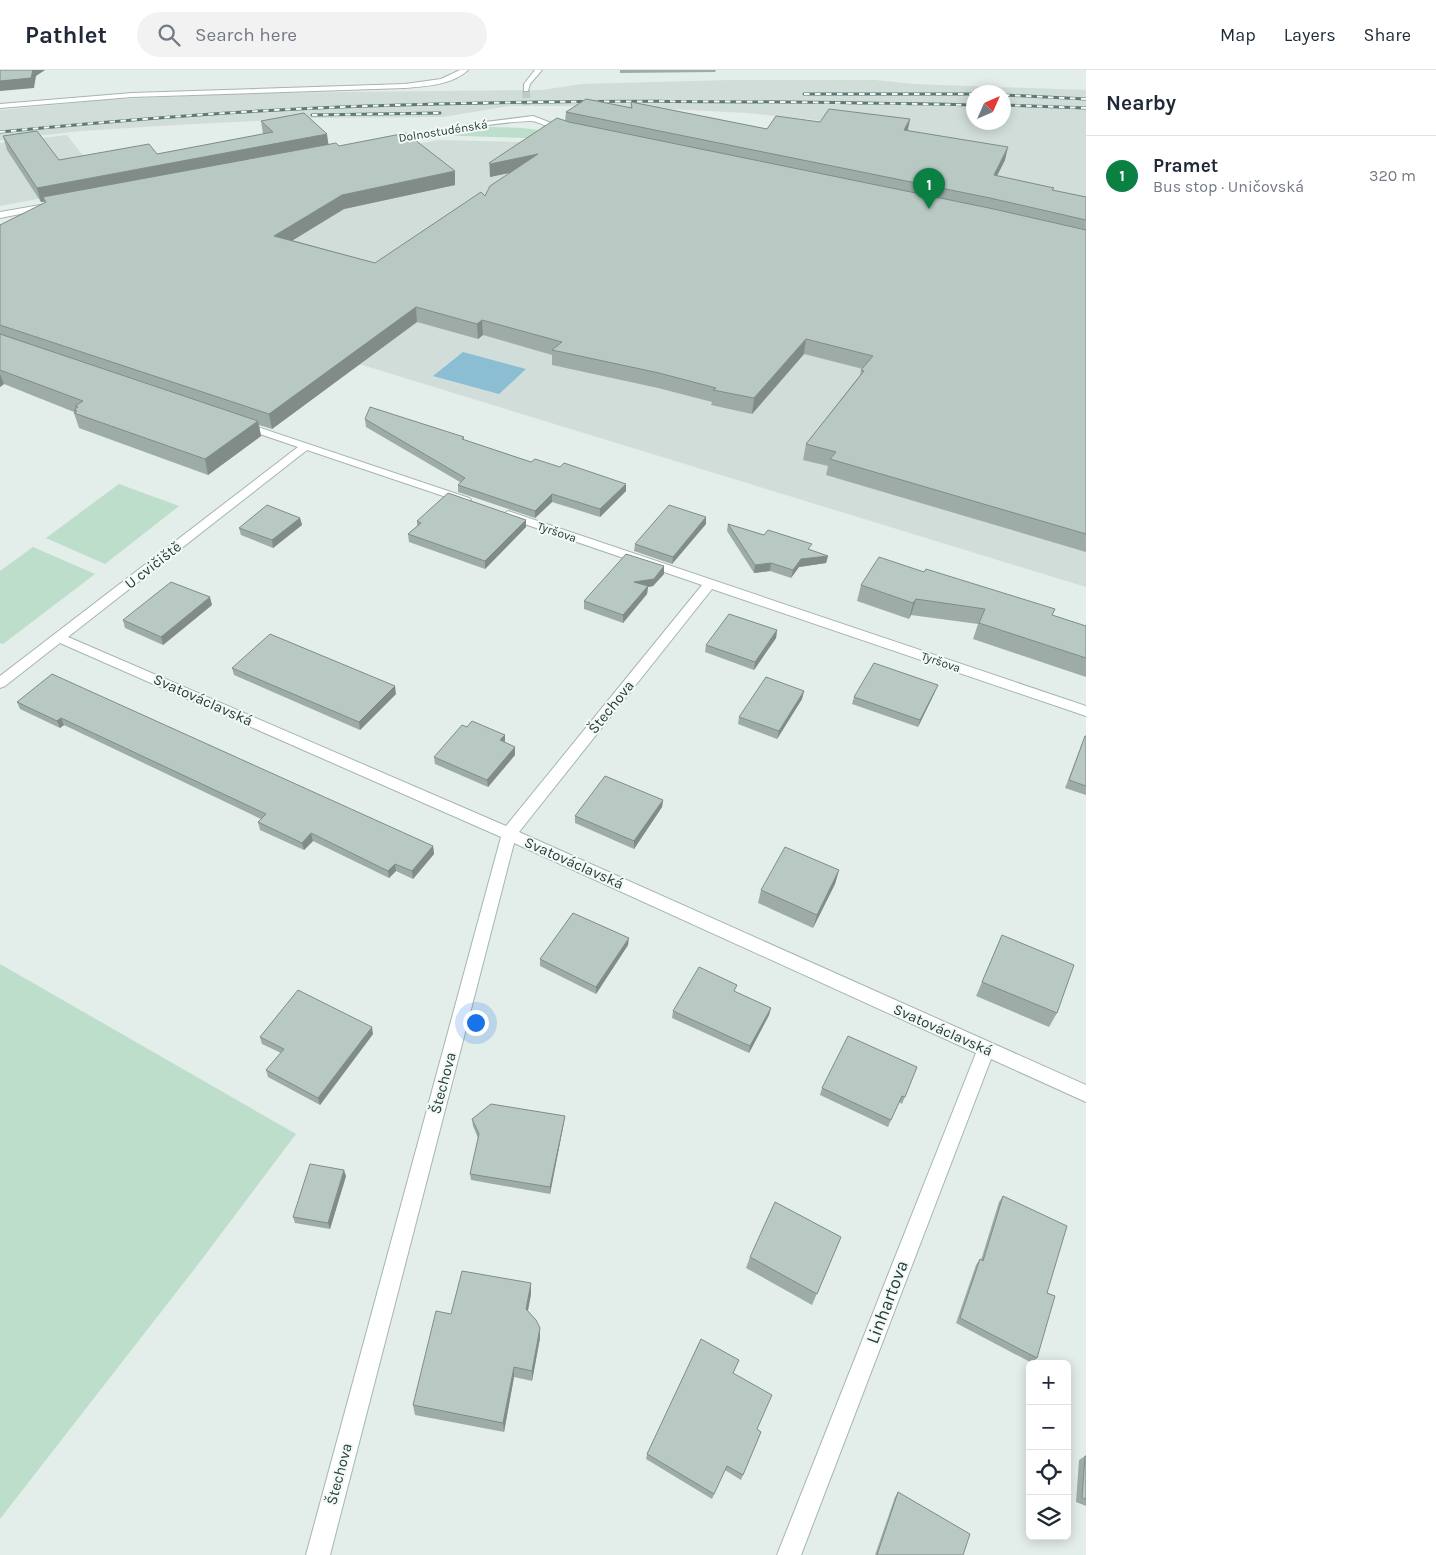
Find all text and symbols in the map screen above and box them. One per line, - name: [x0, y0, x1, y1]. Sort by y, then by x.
- search box: [137, 12, 487, 57]
- text: Pathlet: [25, 21, 107, 49]
- icon: search: [155, 21, 183, 49]
- text: Search here: [195, 24, 297, 46]
- text: Map: [1220, 24, 1256, 46]
- text: Layers: [1284, 24, 1336, 46]
- text: Share: [1364, 24, 1411, 46]
- north arrow: [966, 85, 1011, 130]
- text: Nearby: [1106, 91, 1176, 115]
- street label: Dolnostudénská: [397, 117, 489, 145]
- text: Pramet: [1153, 155, 1218, 177]
- text: 1: [1119, 166, 1125, 185]
- text: 320 m: [1369, 166, 1416, 185]
- pin: 1: [913, 168, 945, 209]
- text: Bus stop · Uničovská: [1153, 177, 1304, 196]
- street label: Tyršova: [536, 519, 578, 545]
- street label: U cvičiště: [121, 537, 185, 593]
- street label: Tyršova: [920, 649, 962, 675]
- street label: Svatováclavská: [151, 670, 255, 730]
- street label: Štechova: [584, 677, 638, 737]
- street label: Svatováclavská: [522, 833, 626, 893]
- street label: Svatováclavská: [891, 1000, 995, 1060]
- your location: [463, 1010, 489, 1036]
- street label: Štechova: [426, 1050, 460, 1116]
- street label: Linhartova: [861, 1257, 913, 1347]
- map controls: [1026, 1360, 1071, 1540]
- button: +: [1026, 1360, 1071, 1405]
- button: −: [1026, 1405, 1071, 1450]
- street label: Štechova: [322, 1441, 356, 1507]
- button: locate: [1026, 1450, 1071, 1495]
- button: layers: [1026, 1495, 1071, 1540]

